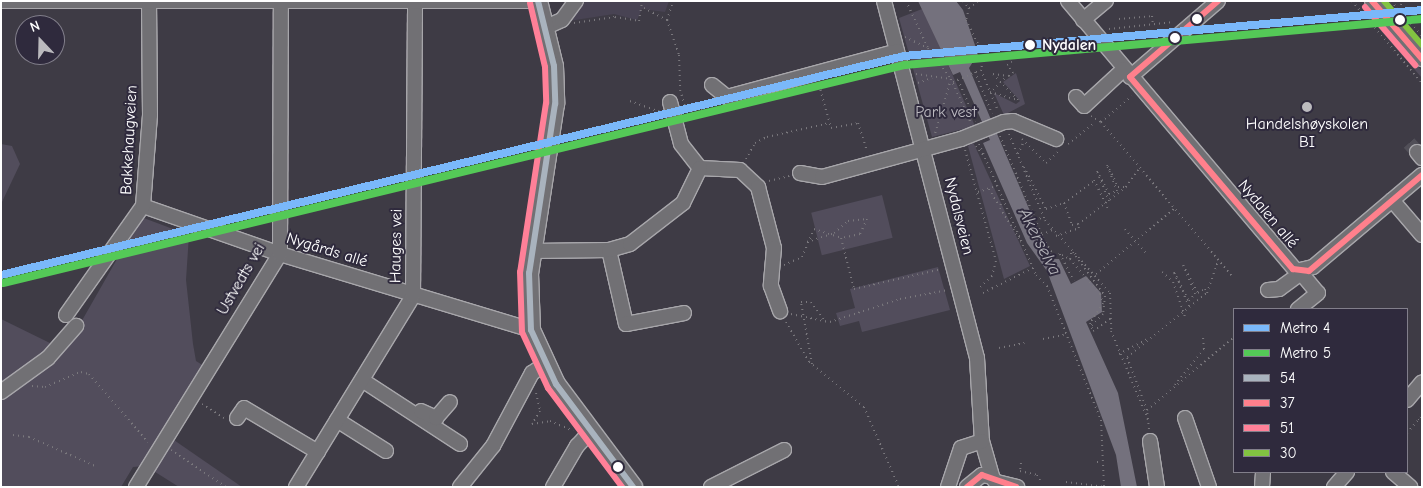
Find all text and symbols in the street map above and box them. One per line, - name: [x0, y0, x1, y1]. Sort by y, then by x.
- unlabelled marker: [1192, 14, 1202, 24]
- north arrow: [15, 15, 65, 65]
- unlabelled marker: [1395, 15, 1405, 25]
- text: N: [27, 17, 42, 36]
- unlabelled marker: [1170, 33, 1180, 43]
- place label: Nydalen: [1042, 35, 1096, 55]
- marker: Nydalen: [1021, 36, 1039, 54]
- street label: Bakkehaugveien: [117, 85, 141, 195]
- marker: Handelshøyskolen BI: [1301, 101, 1313, 113]
- park label: Park vest: [915, 102, 977, 122]
- place label: Handelshøyskolen BI: [1246, 114, 1368, 152]
- street label: Nydalsveien: [940, 175, 978, 257]
- street label: Nydalen allé: [1234, 176, 1302, 252]
- water label: Akerselva: [1013, 205, 1065, 279]
- street label: Hauges vei: [386, 209, 406, 283]
- street label: Nygårds allé: [284, 229, 370, 271]
- street label: Ustvedts vei: [213, 240, 269, 318]
- legend: [1233, 308, 1408, 473]
- text: Metro 4: [1280, 319, 1330, 337]
- text: Metro 5: [1280, 344, 1331, 362]
- text: 54: [1280, 369, 1295, 387]
- text: 37: [1280, 394, 1295, 412]
- text: 51: [1280, 419, 1294, 437]
- text: 30: [1280, 444, 1297, 462]
- unlabelled marker: [613, 462, 623, 472]

